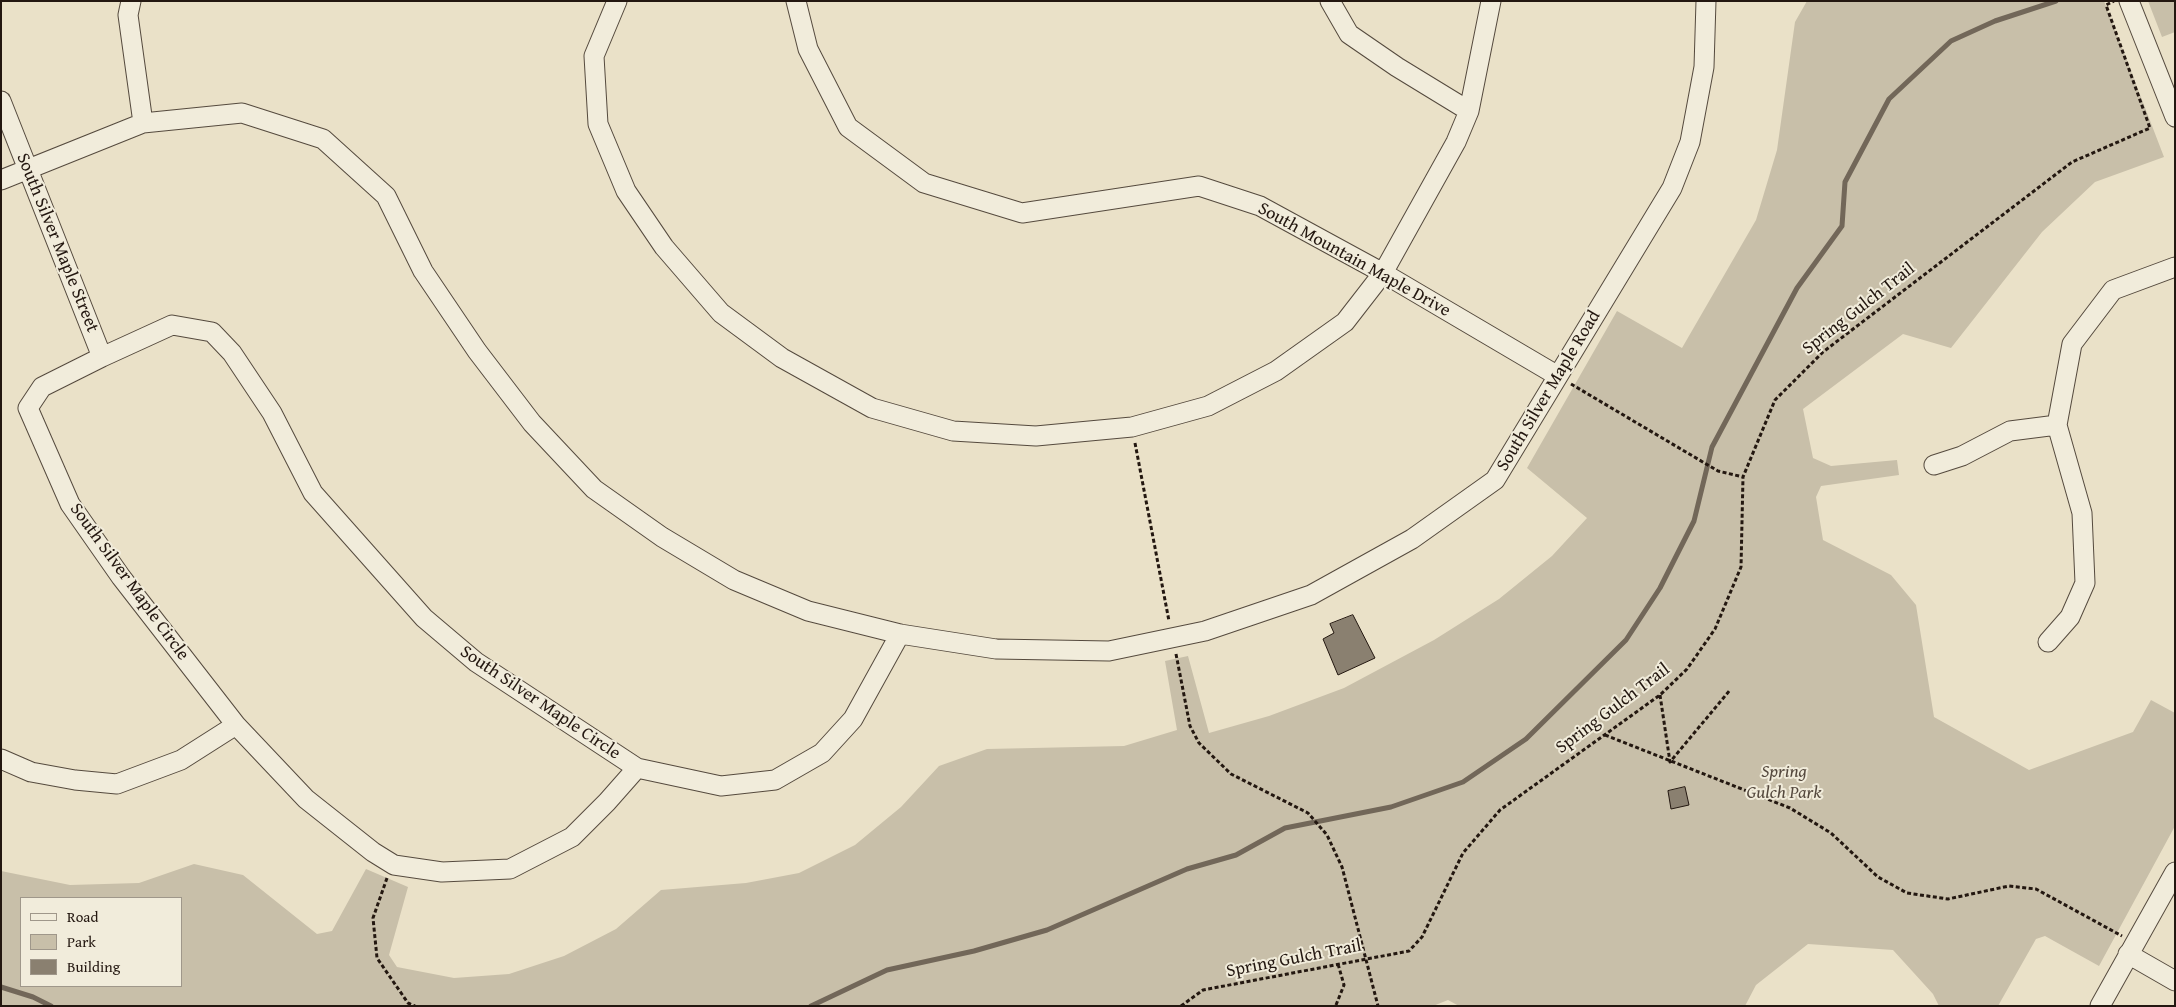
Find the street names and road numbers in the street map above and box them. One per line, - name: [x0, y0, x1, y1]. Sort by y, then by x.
- street label: South Silver Maple Street: [11, 150, 103, 336]
- street label: South Mountain Maple Drive: [1254, 198, 1454, 322]
- street label: Spring Gulch Trail: [1798, 258, 1920, 360]
- street label: South Silver Maple Road: [1492, 307, 1606, 475]
- street label: South Silver Maple Circle: [65, 499, 193, 665]
- street label: South Silver Maple Circle: [456, 641, 624, 765]
- street label: Spring Gulch Trail: [1552, 659, 1674, 759]
- street label: Spring Gulch Trail: [1225, 935, 1363, 983]

